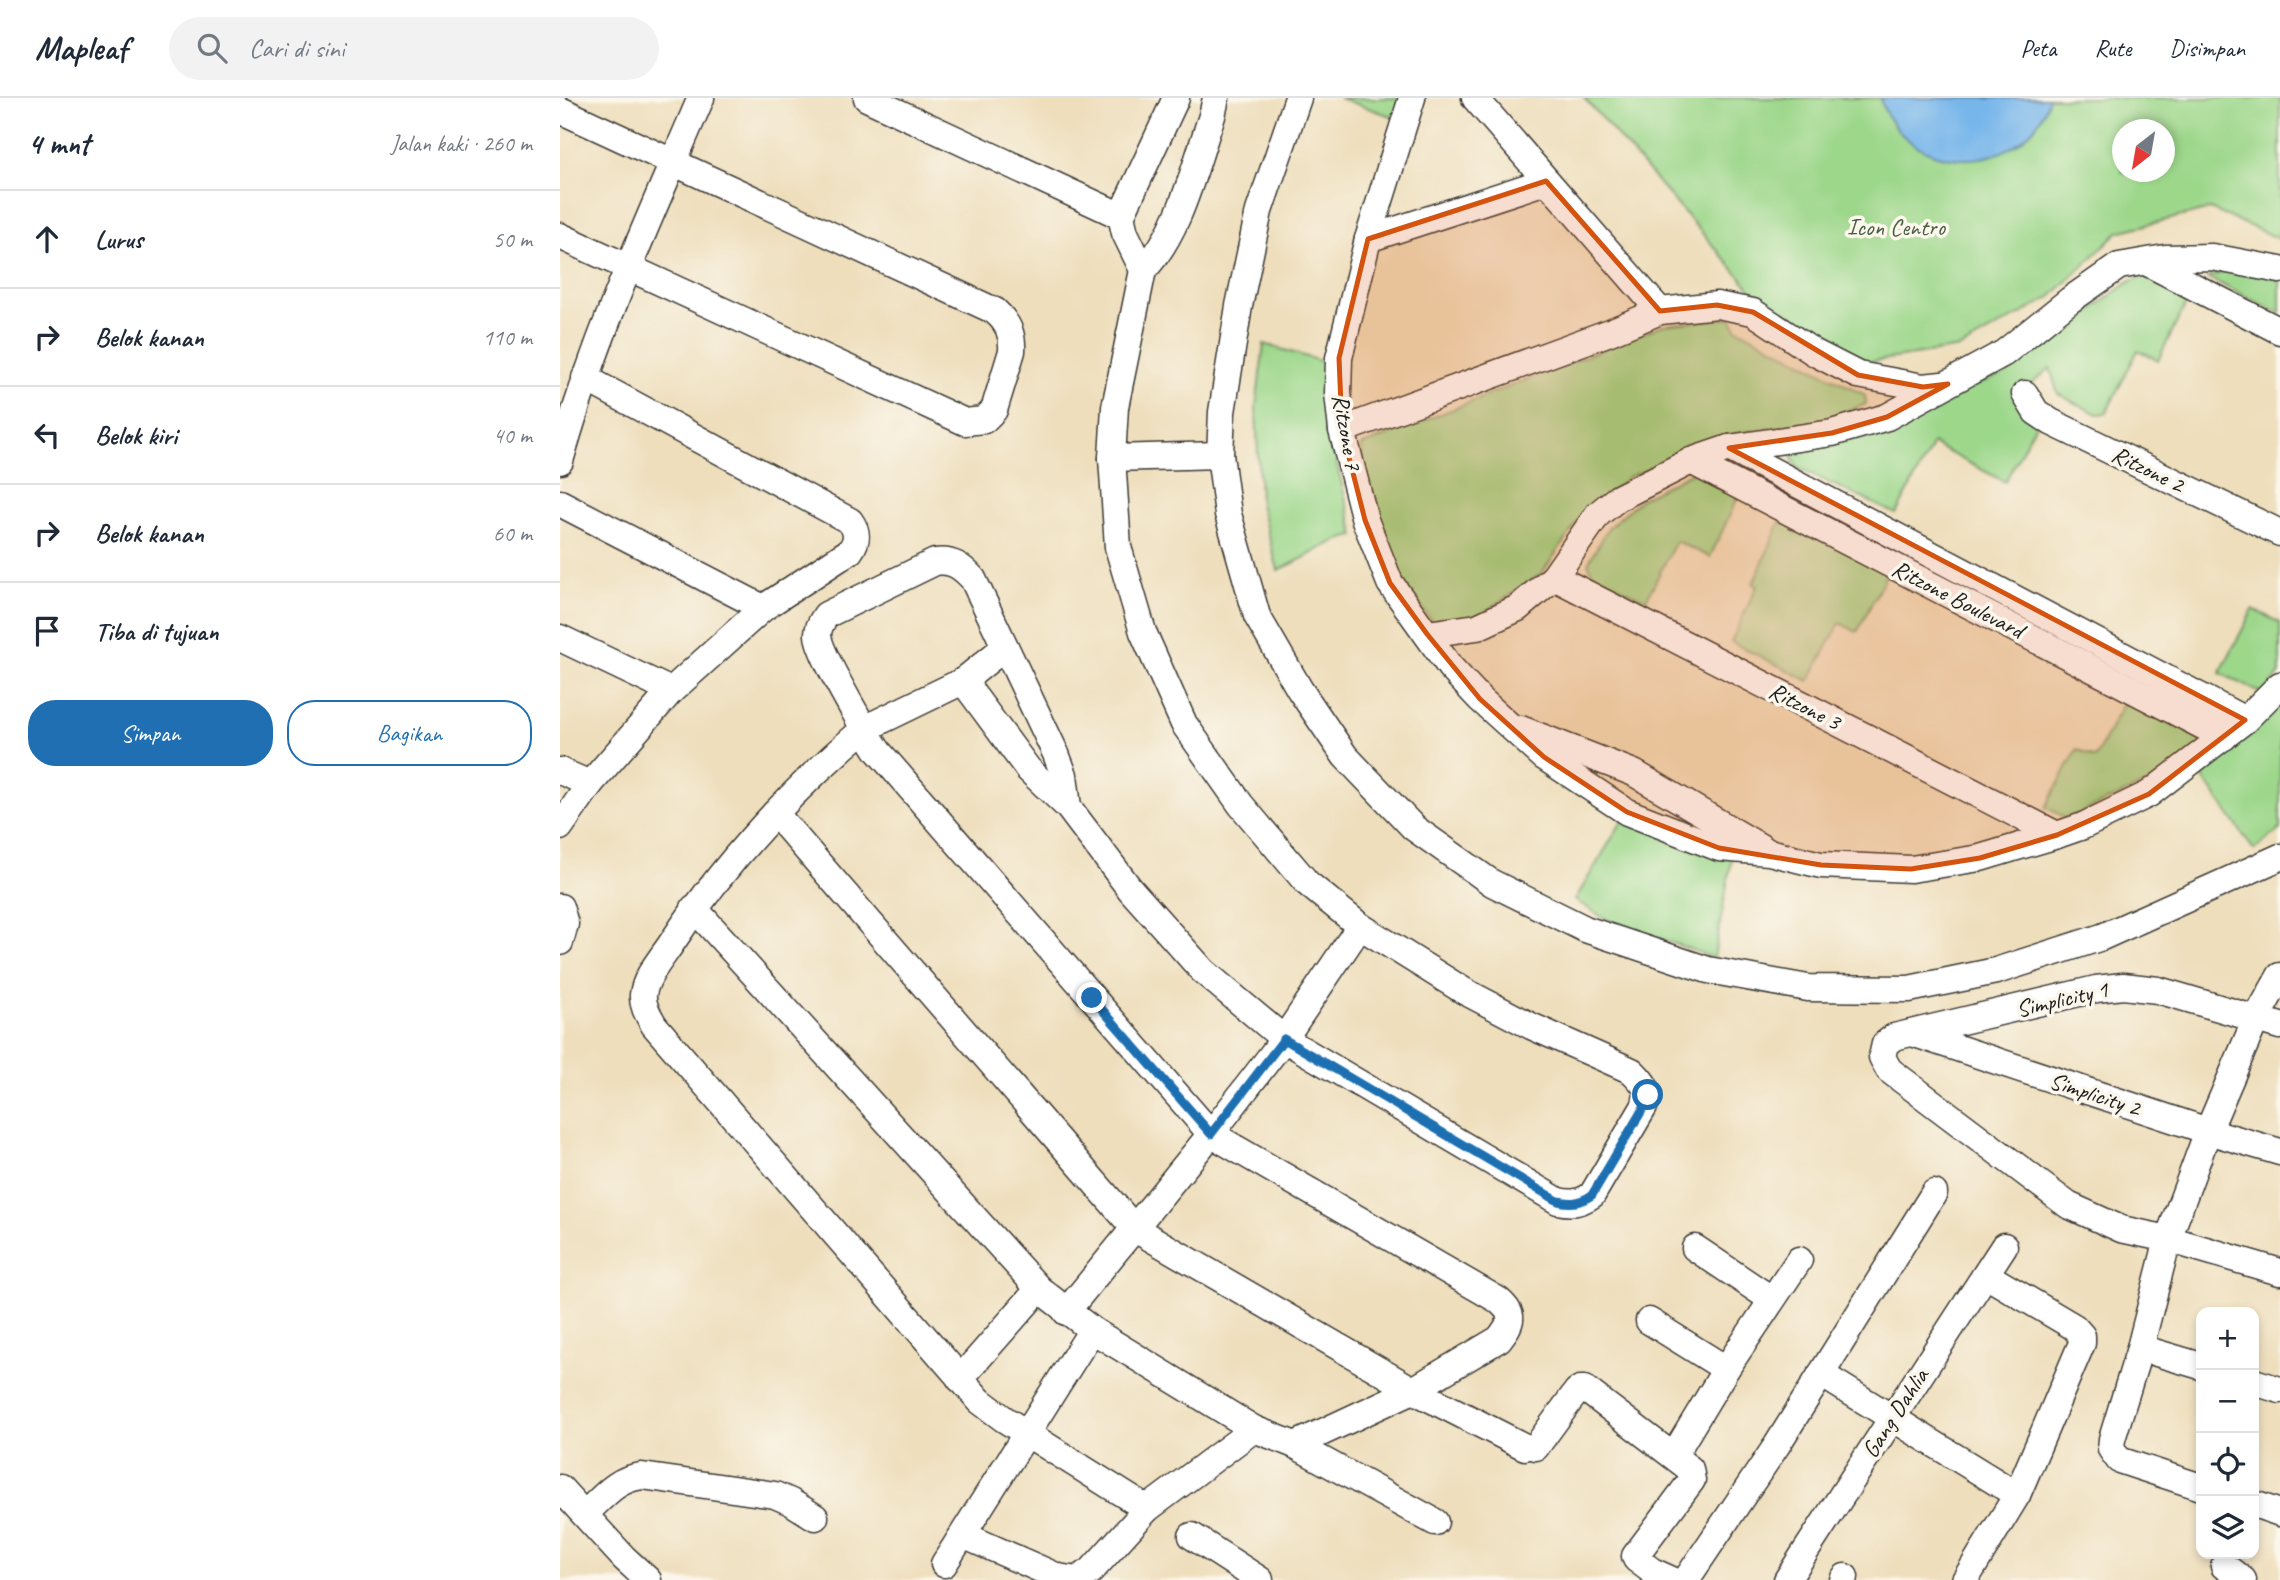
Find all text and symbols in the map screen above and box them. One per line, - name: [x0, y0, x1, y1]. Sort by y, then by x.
- search box: [169, 17, 659, 80]
- text: Mapleaf: [35, 27, 127, 69]
- icon: search: [193, 29, 231, 67]
- text: Cari di sini: [249, 32, 345, 65]
- text: Peta: [2020, 33, 2056, 63]
- text: Rute: [2094, 33, 2131, 63]
- text: Disimpan: [2169, 33, 2245, 63]
- north arrow: [2112, 119, 2175, 182]
- text: 4 mnt: [28, 125, 90, 163]
- text: Jalan kaki · 260 m: [390, 129, 532, 158]
- park label: Icon Centro: [1847, 212, 1946, 242]
- icon: ahead: [28, 220, 66, 258]
- text: Lurus: [95, 223, 143, 256]
- text: 50 m: [493, 225, 532, 254]
- icon: right: [28, 318, 66, 356]
- text: Belok kanan: [95, 321, 204, 354]
- text: 110 m: [483, 323, 532, 352]
- street label: Ritzone 7: [1326, 392, 1369, 473]
- icon: left: [28, 416, 66, 454]
- text: Belok kiri: [95, 419, 177, 452]
- text: 40 m: [493, 421, 532, 450]
- street label: Ritzone 2: [2107, 439, 2191, 500]
- icon: right: [28, 514, 66, 552]
- text: Belok kanan: [95, 517, 204, 550]
- text: 60 m: [493, 519, 532, 548]
- street label: Ritzone Boulevard: [1887, 553, 2032, 647]
- icon: arrive: [28, 612, 66, 650]
- text: Tiba di tujuan: [95, 615, 219, 648]
- street label: Ritzone 3: [1764, 675, 1848, 738]
- button: Simpan: [28, 700, 273, 766]
- button: Bagikan: [287, 700, 532, 766]
- street label: Simplicity 1: [2013, 974, 2112, 1024]
- route end: [1076, 982, 1107, 1013]
- street label: Simplicity 2: [2046, 1065, 2146, 1123]
- route start: [1632, 1079, 1663, 1110]
- map controls: [2196, 1307, 2259, 1559]
- button: +: [2196, 1307, 2259, 1370]
- street label: Gang Dahlia: [1855, 1361, 1936, 1463]
- button: −: [2196, 1370, 2259, 1433]
- button: locate: [2196, 1433, 2259, 1496]
- button: layers: [2196, 1496, 2259, 1559]

